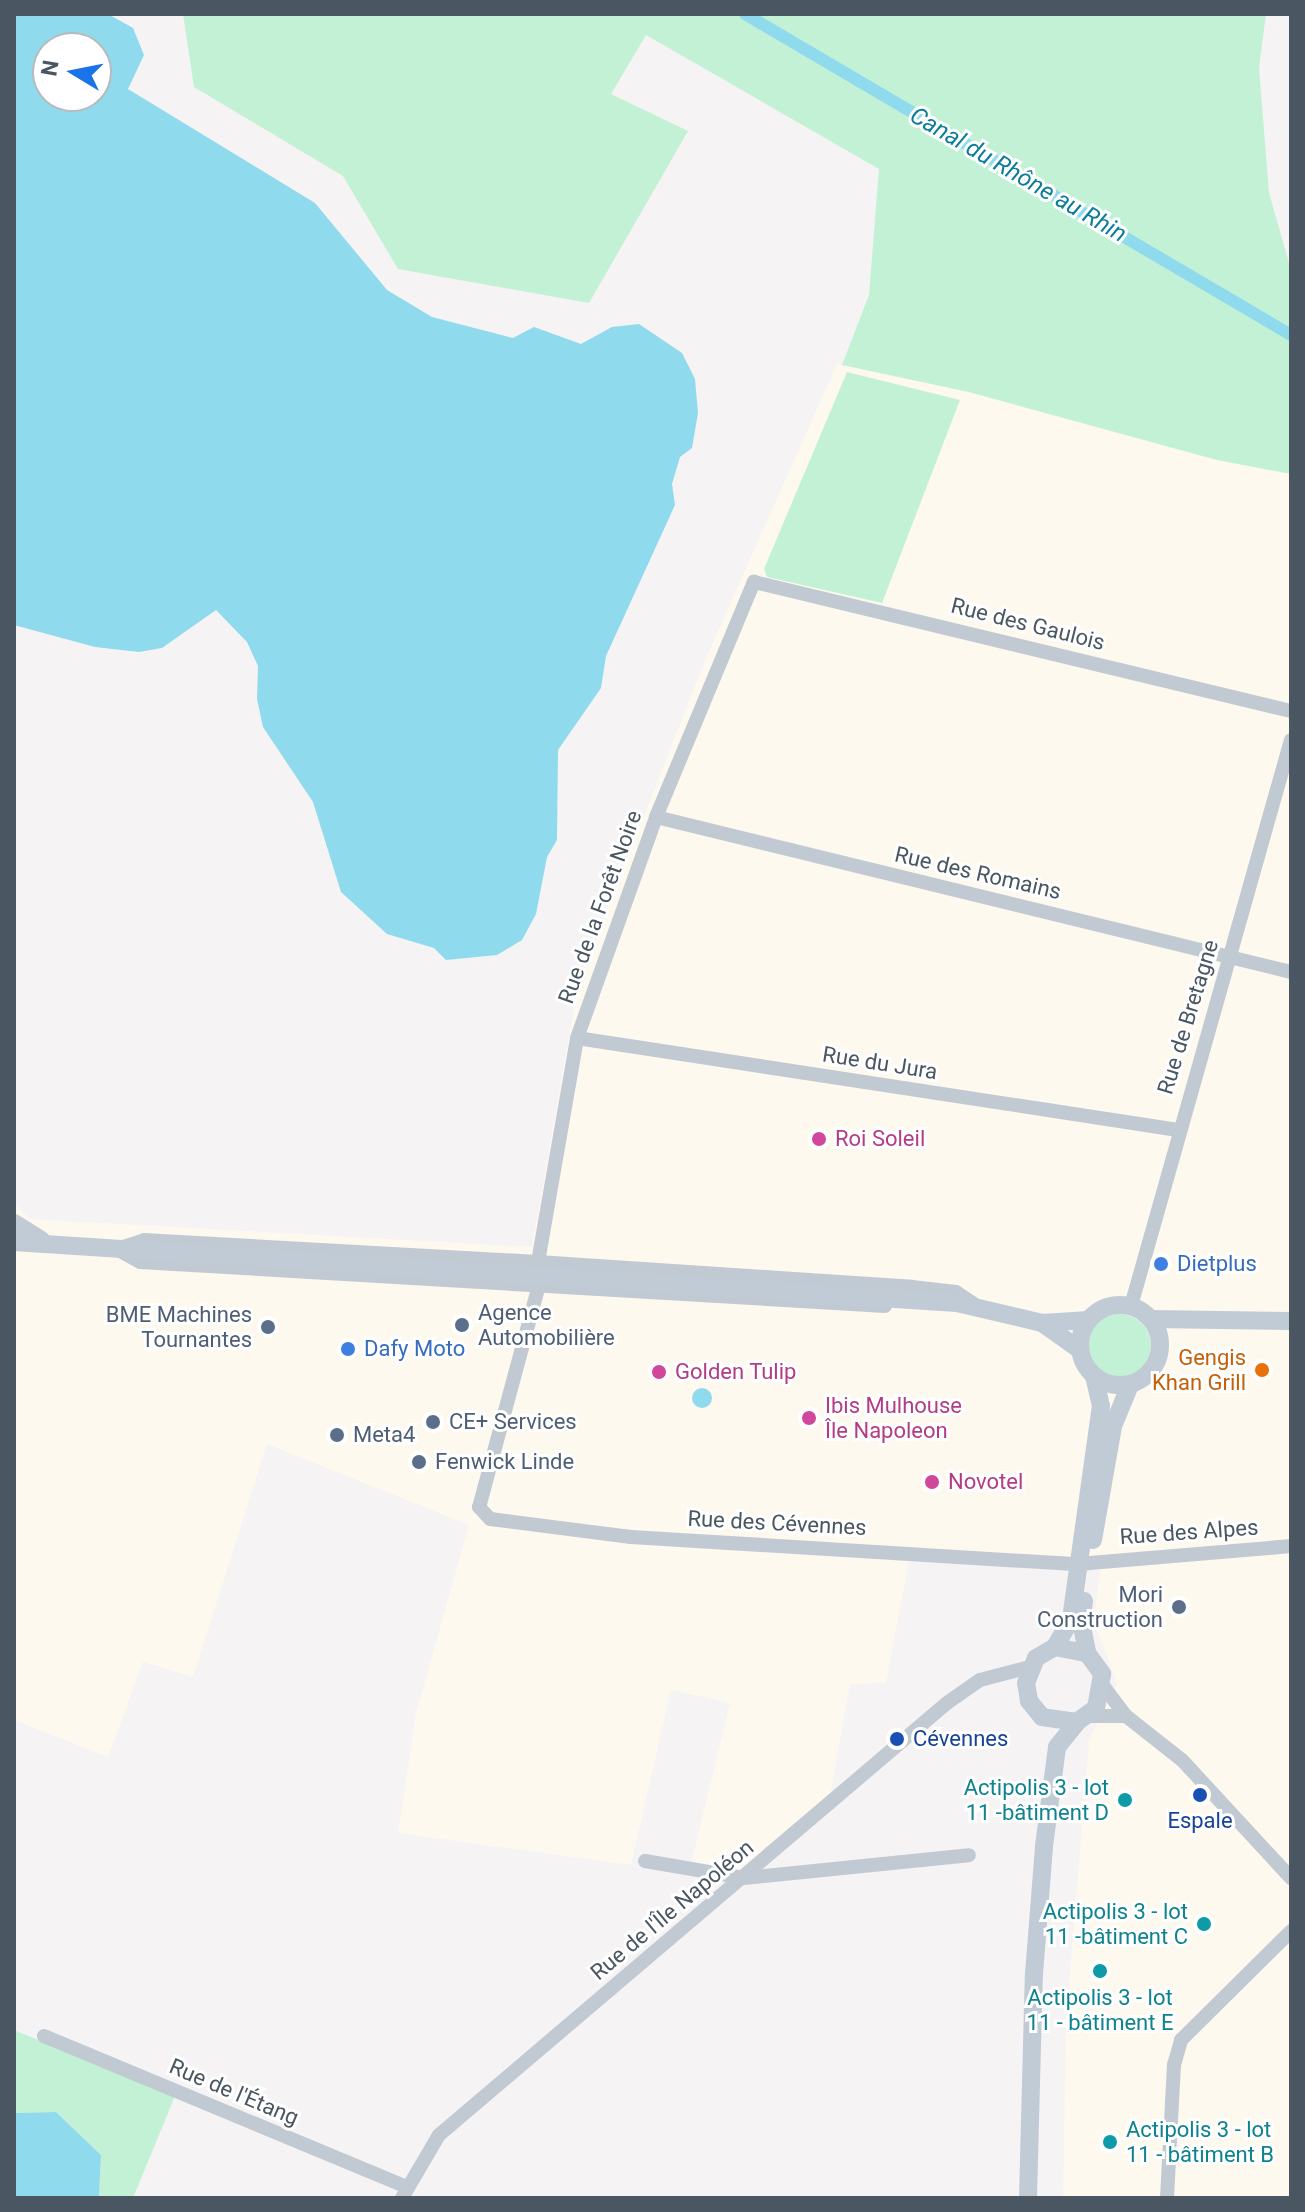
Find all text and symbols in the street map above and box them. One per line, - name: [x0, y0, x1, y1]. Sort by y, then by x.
- north arrow: [32, 32, 112, 112]
- text: N: [36, 58, 64, 78]
- water label: Canal du Rhône au Rhin: [905, 101, 1131, 249]
- street label: Rue des Gaulois: [948, 592, 1108, 656]
- street label: Rue de la Forêt Noire: [553, 807, 647, 1007]
- street label: Rue des Romains: [892, 841, 1064, 905]
- street label: Rue de Bretagne: [1152, 936, 1224, 1098]
- street label: Rue du Jura: [821, 1041, 939, 1085]
- place label: Roi Soleil: [835, 1126, 925, 1152]
- marker: Roi Soleil: [810, 1130, 828, 1148]
- place label: Dietplus: [1177, 1251, 1257, 1277]
- marker: Dietplus: [1152, 1255, 1170, 1273]
- place label: Agence Automobilière: [478, 1299, 615, 1350]
- place label: BME Machines Tournantes: [106, 1301, 252, 1352]
- marker: Agence Automobilière: [453, 1316, 471, 1334]
- marker: BME Machines Tournantes: [259, 1318, 277, 1336]
- place label: Dafy Moto: [364, 1336, 465, 1362]
- marker: Dafy Moto: [339, 1340, 357, 1358]
- place label: Gengis Khan Grill: [1152, 1344, 1246, 1396]
- place label: Golden Tulip: [675, 1359, 797, 1385]
- marker: Gengis Khan Grill: [1253, 1361, 1271, 1379]
- marker: Golden Tulip: [650, 1363, 668, 1381]
- place label: Ibis Mulhouse Île Napoleon: [825, 1392, 962, 1444]
- place label: CE+ Services: [449, 1409, 577, 1435]
- marker: Ibis Mulhouse Île Napoleon: [800, 1409, 818, 1427]
- marker: CE+ Services: [424, 1413, 442, 1431]
- place label: Meta4: [353, 1422, 415, 1448]
- marker: Meta4: [328, 1426, 346, 1444]
- place label: Fenwick Linde: [435, 1449, 574, 1475]
- marker: Fenwick Linde: [410, 1453, 428, 1471]
- place label: Novotel: [948, 1469, 1023, 1495]
- marker: Novotel: [923, 1473, 941, 1491]
- street label: Rue des Cévennes: [687, 1505, 867, 1541]
- street label: Rue des Alpes: [1119, 1514, 1259, 1550]
- place label: Mori Construction: [1037, 1581, 1163, 1632]
- marker: Mori Construction: [1170, 1598, 1188, 1616]
- place label: Cévennes: [913, 1726, 1008, 1752]
- marker: Cévennes: [888, 1730, 906, 1748]
- place label: Actipolis 3 - lot 11 -bâtiment D: [964, 1774, 1109, 1826]
- marker: Espale: [1191, 1786, 1209, 1804]
- marker: Actipolis 3 - lot 11 -bâtiment D: [1116, 1791, 1134, 1809]
- place label: Espale: [1167, 1808, 1233, 1834]
- street label: Rue de l'Île Napoléon: [585, 1834, 759, 1986]
- place label: Actipolis 3 - lot 11 -bâtiment C: [1043, 1898, 1188, 1950]
- marker: Actipolis 3 - lot 11 -bâtiment C: [1195, 1915, 1213, 1933]
- marker: Actipolis 3 - lot 11 - bâtiment E: [1091, 1962, 1109, 1980]
- place label: Actipolis 3 - lot 11 - bâtiment E: [1027, 1984, 1173, 2036]
- street label: Rue de l'Étang: [165, 2053, 303, 2131]
- place label: Actipolis 3 - lot 11 - bâtiment B: [1126, 2116, 1274, 2168]
- marker: Actipolis 3 - lot 11 - bâtiment B: [1101, 2133, 1119, 2151]

